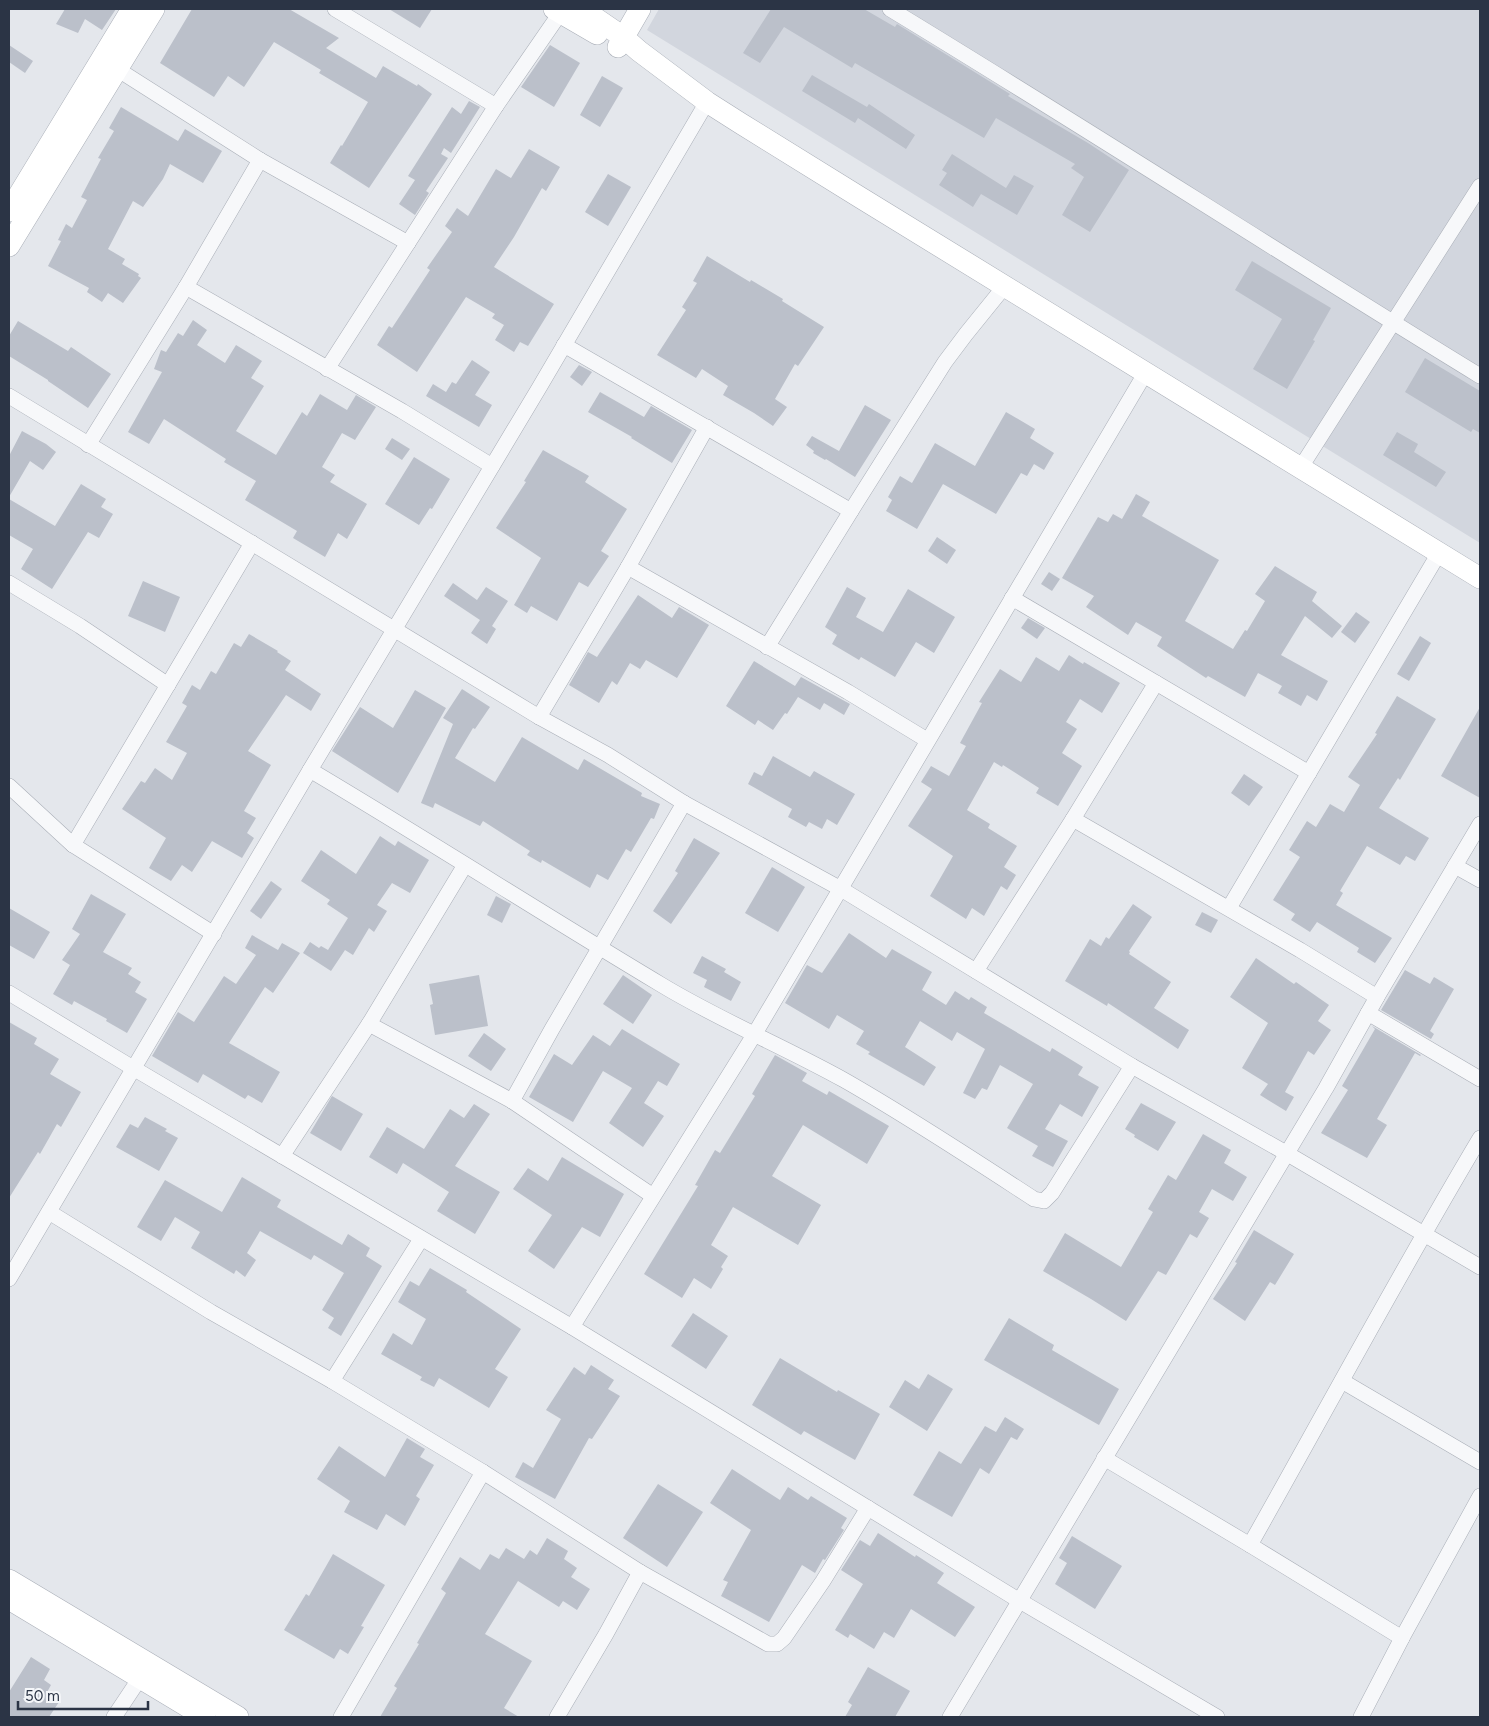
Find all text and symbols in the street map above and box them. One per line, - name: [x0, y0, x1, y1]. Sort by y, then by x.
- scale bar: [18, 1678, 148, 1710]
- text: 50 m: [25, 1687, 60, 1705]

